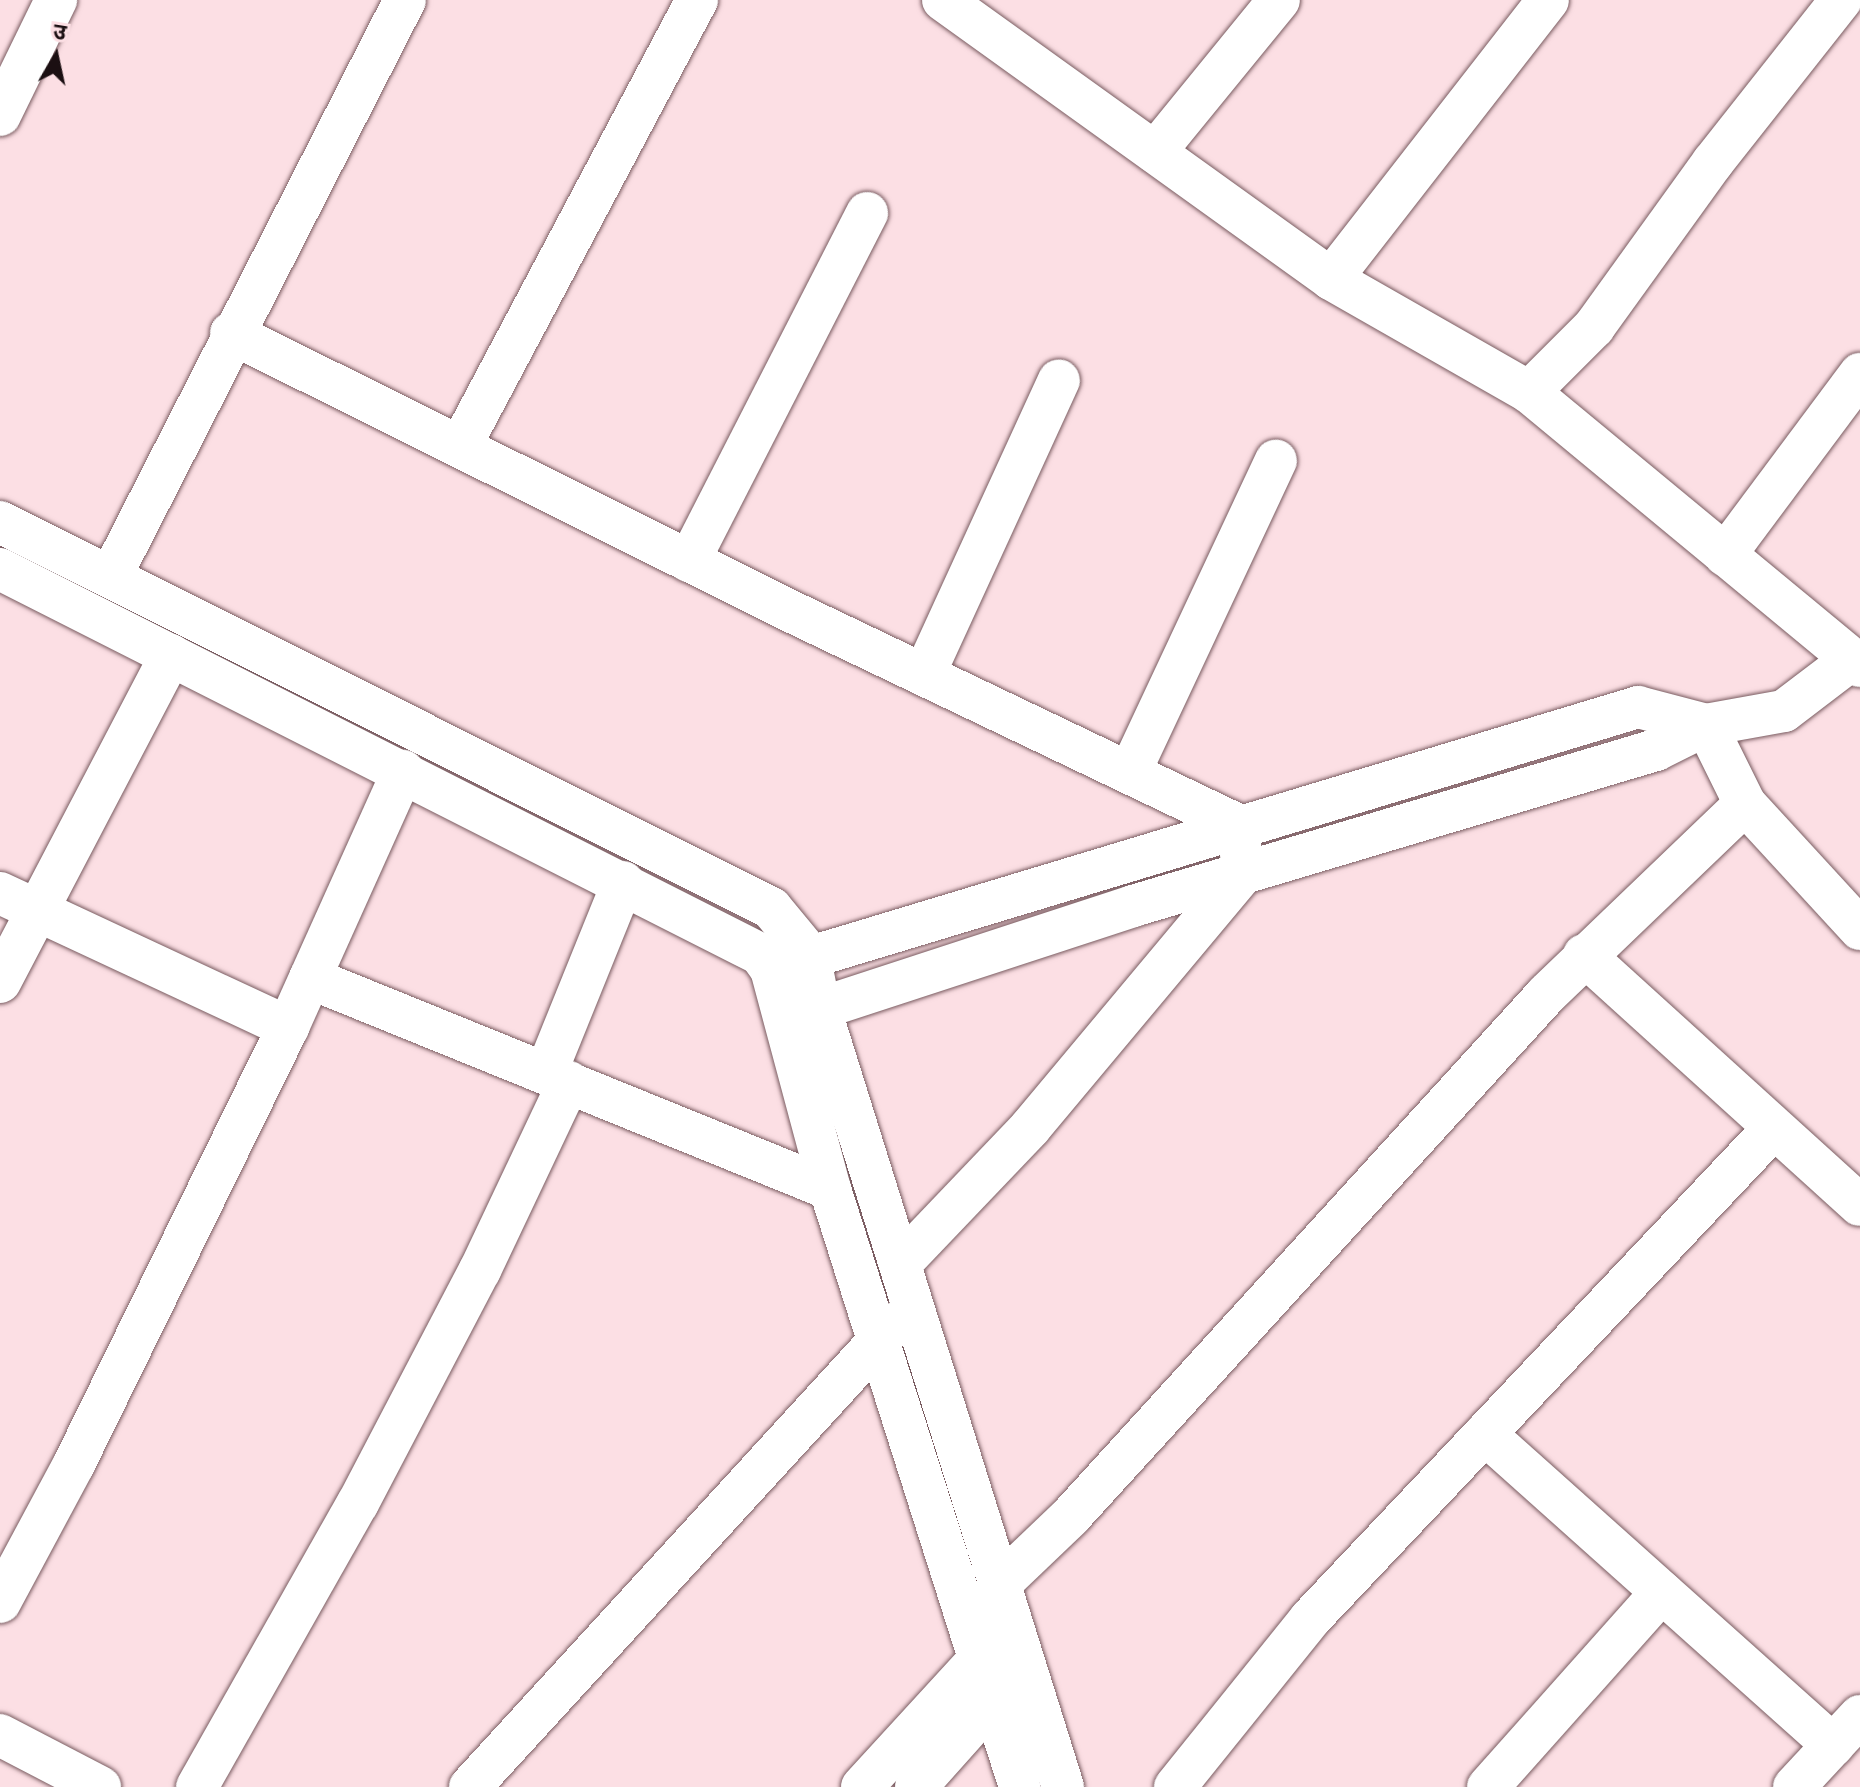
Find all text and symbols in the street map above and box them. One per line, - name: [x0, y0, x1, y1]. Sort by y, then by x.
- north arrow: [16, 16, 96, 96]
- text: उ: [52, 18, 68, 45]

